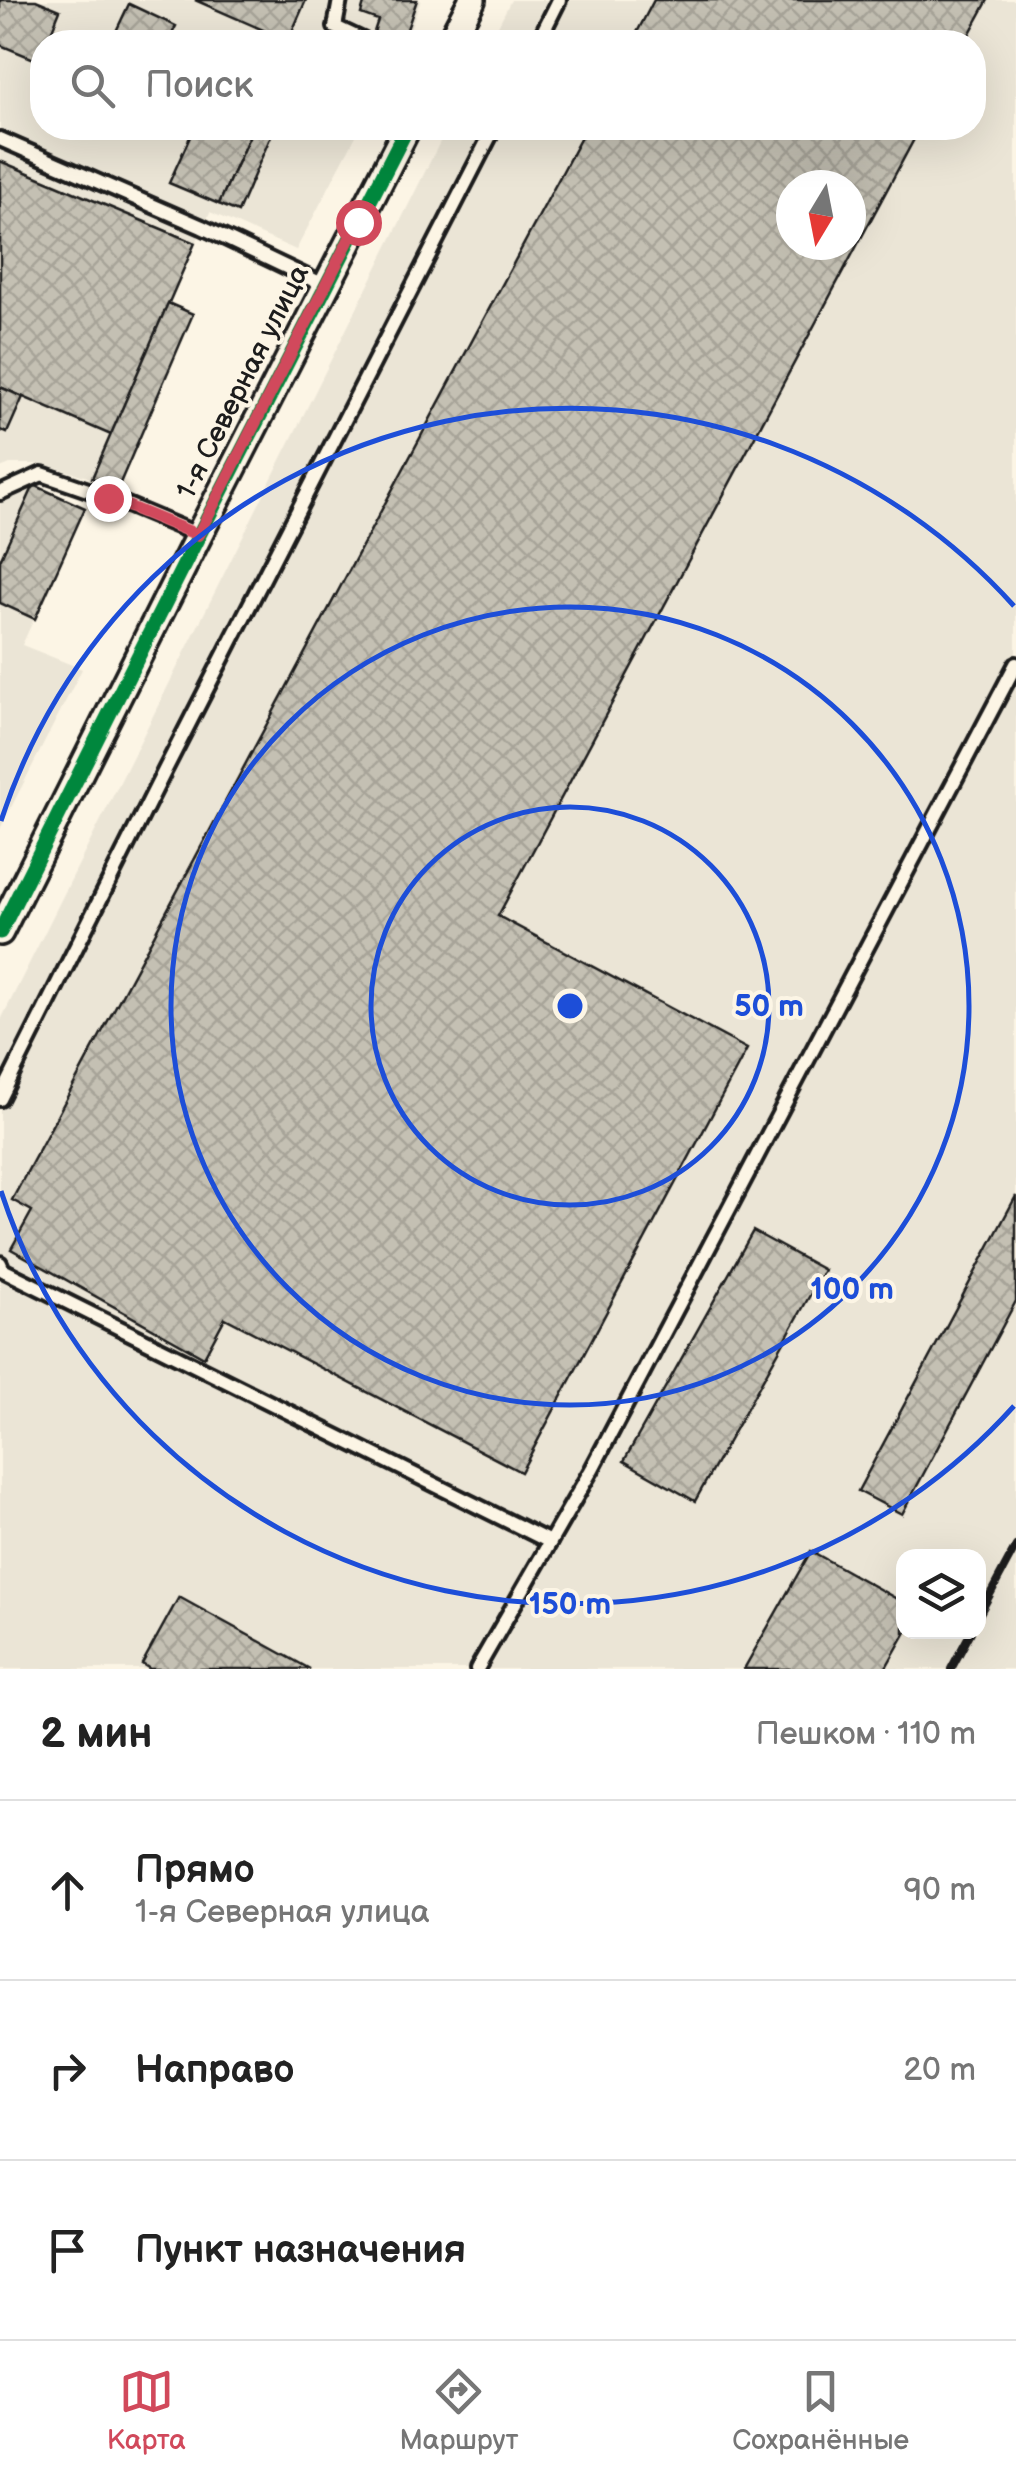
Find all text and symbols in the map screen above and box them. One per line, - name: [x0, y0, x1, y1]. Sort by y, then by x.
- search box: [30, 30, 986, 140]
- icon: search: [65, 58, 120, 113]
- text: Поиск: [145, 63, 253, 108]
- north arrow: [776, 170, 866, 260]
- route start: [336, 200, 382, 246]
- street label: 1-я Северная улица: [170, 259, 316, 504]
- route end: [86, 476, 132, 522]
- centre of rings: [552, 988, 588, 1024]
- text: 50 m: [734, 989, 804, 1025]
- text: 100 m: [810, 1272, 894, 1308]
- map controls: [896, 1549, 986, 1639]
- button: layers: [896, 1549, 986, 1639]
- text: 150 m: [529, 1587, 611, 1623]
- text: 2 мин: [40, 1709, 152, 1760]
- text: Пешком · 110 m: [756, 1715, 976, 1754]
- text: Прямо: [135, 1848, 254, 1893]
- icon: ahead: [40, 1863, 95, 1918]
- text: 90 m: [904, 1871, 976, 1910]
- text: 1-я Северная улица: [135, 1893, 430, 1932]
- icon: right: [40, 2043, 95, 2098]
- text: Направо: [135, 2048, 294, 2093]
- text: 20 m: [903, 2051, 976, 2090]
- icon: arrive: [40, 2223, 95, 2278]
- text: Пункт назначения: [135, 2228, 466, 2273]
- tab: Карта: [107, 2364, 186, 2457]
- tab: Маршрут: [399, 2364, 519, 2457]
- tab: Сохранённые: [732, 2364, 909, 2457]

